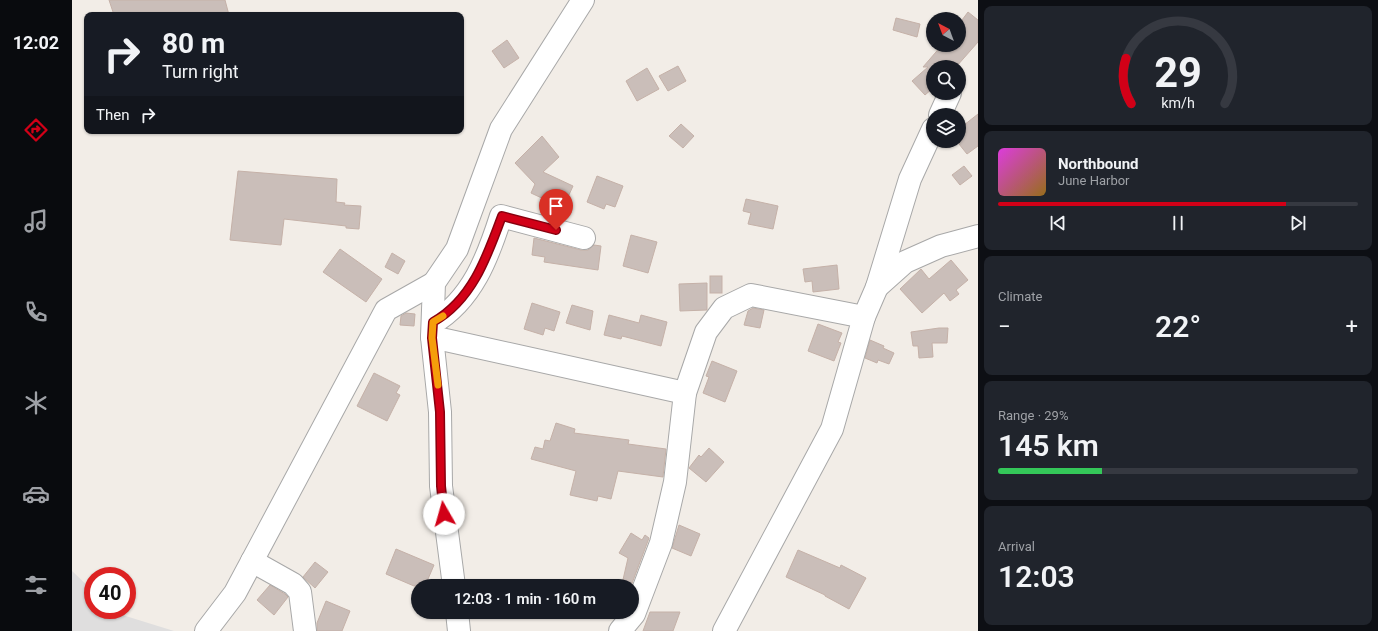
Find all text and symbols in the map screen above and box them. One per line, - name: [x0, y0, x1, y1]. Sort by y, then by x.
- north arrow: [926, 12, 966, 52]
- map controls: [926, 12, 966, 148]
- text: 80 m: [162, 27, 225, 60]
- icon: right: [96, 28, 148, 80]
- text: 12:02: [13, 32, 59, 53]
- text: 29: [1154, 47, 1202, 96]
- button: search: [926, 60, 966, 100]
- text: Turn right: [162, 61, 239, 82]
- text: km/h: [1161, 94, 1195, 110]
- icon: right: [137, 104, 159, 126]
- text: Then: [96, 106, 129, 124]
- button: layers: [926, 108, 966, 148]
- icon: directions: [22, 116, 50, 144]
- text: Northbound: [1058, 155, 1139, 173]
- text: June Harbor: [1058, 173, 1130, 188]
- pin: [539, 189, 573, 230]
- icon: arrive: [545, 195, 567, 217]
- icon: music: [22, 207, 50, 235]
- icon: previous: [1047, 212, 1069, 234]
- icon: pause: [1167, 212, 1189, 234]
- icon: next: [1287, 212, 1309, 234]
- text: Climate: [998, 289, 1042, 304]
- icon: phone: [22, 298, 50, 326]
- text: 22°: [1155, 309, 1201, 344]
- text: −: [998, 314, 1011, 339]
- text: +: [1346, 314, 1358, 339]
- icon: climate: [22, 389, 50, 417]
- text: Range · 29%: [998, 408, 1068, 423]
- text: 145 km: [998, 428, 1099, 463]
- icon: car: [22, 480, 50, 508]
- position arrow: [423, 493, 465, 535]
- text: Arrival: [998, 539, 1035, 554]
- text: 12:03: [998, 559, 1075, 594]
- speed limit sign: 40: [84, 567, 136, 619]
- icon: filters: [22, 571, 50, 599]
- text: 12:03 · 1 min · 160 m: [454, 590, 596, 608]

